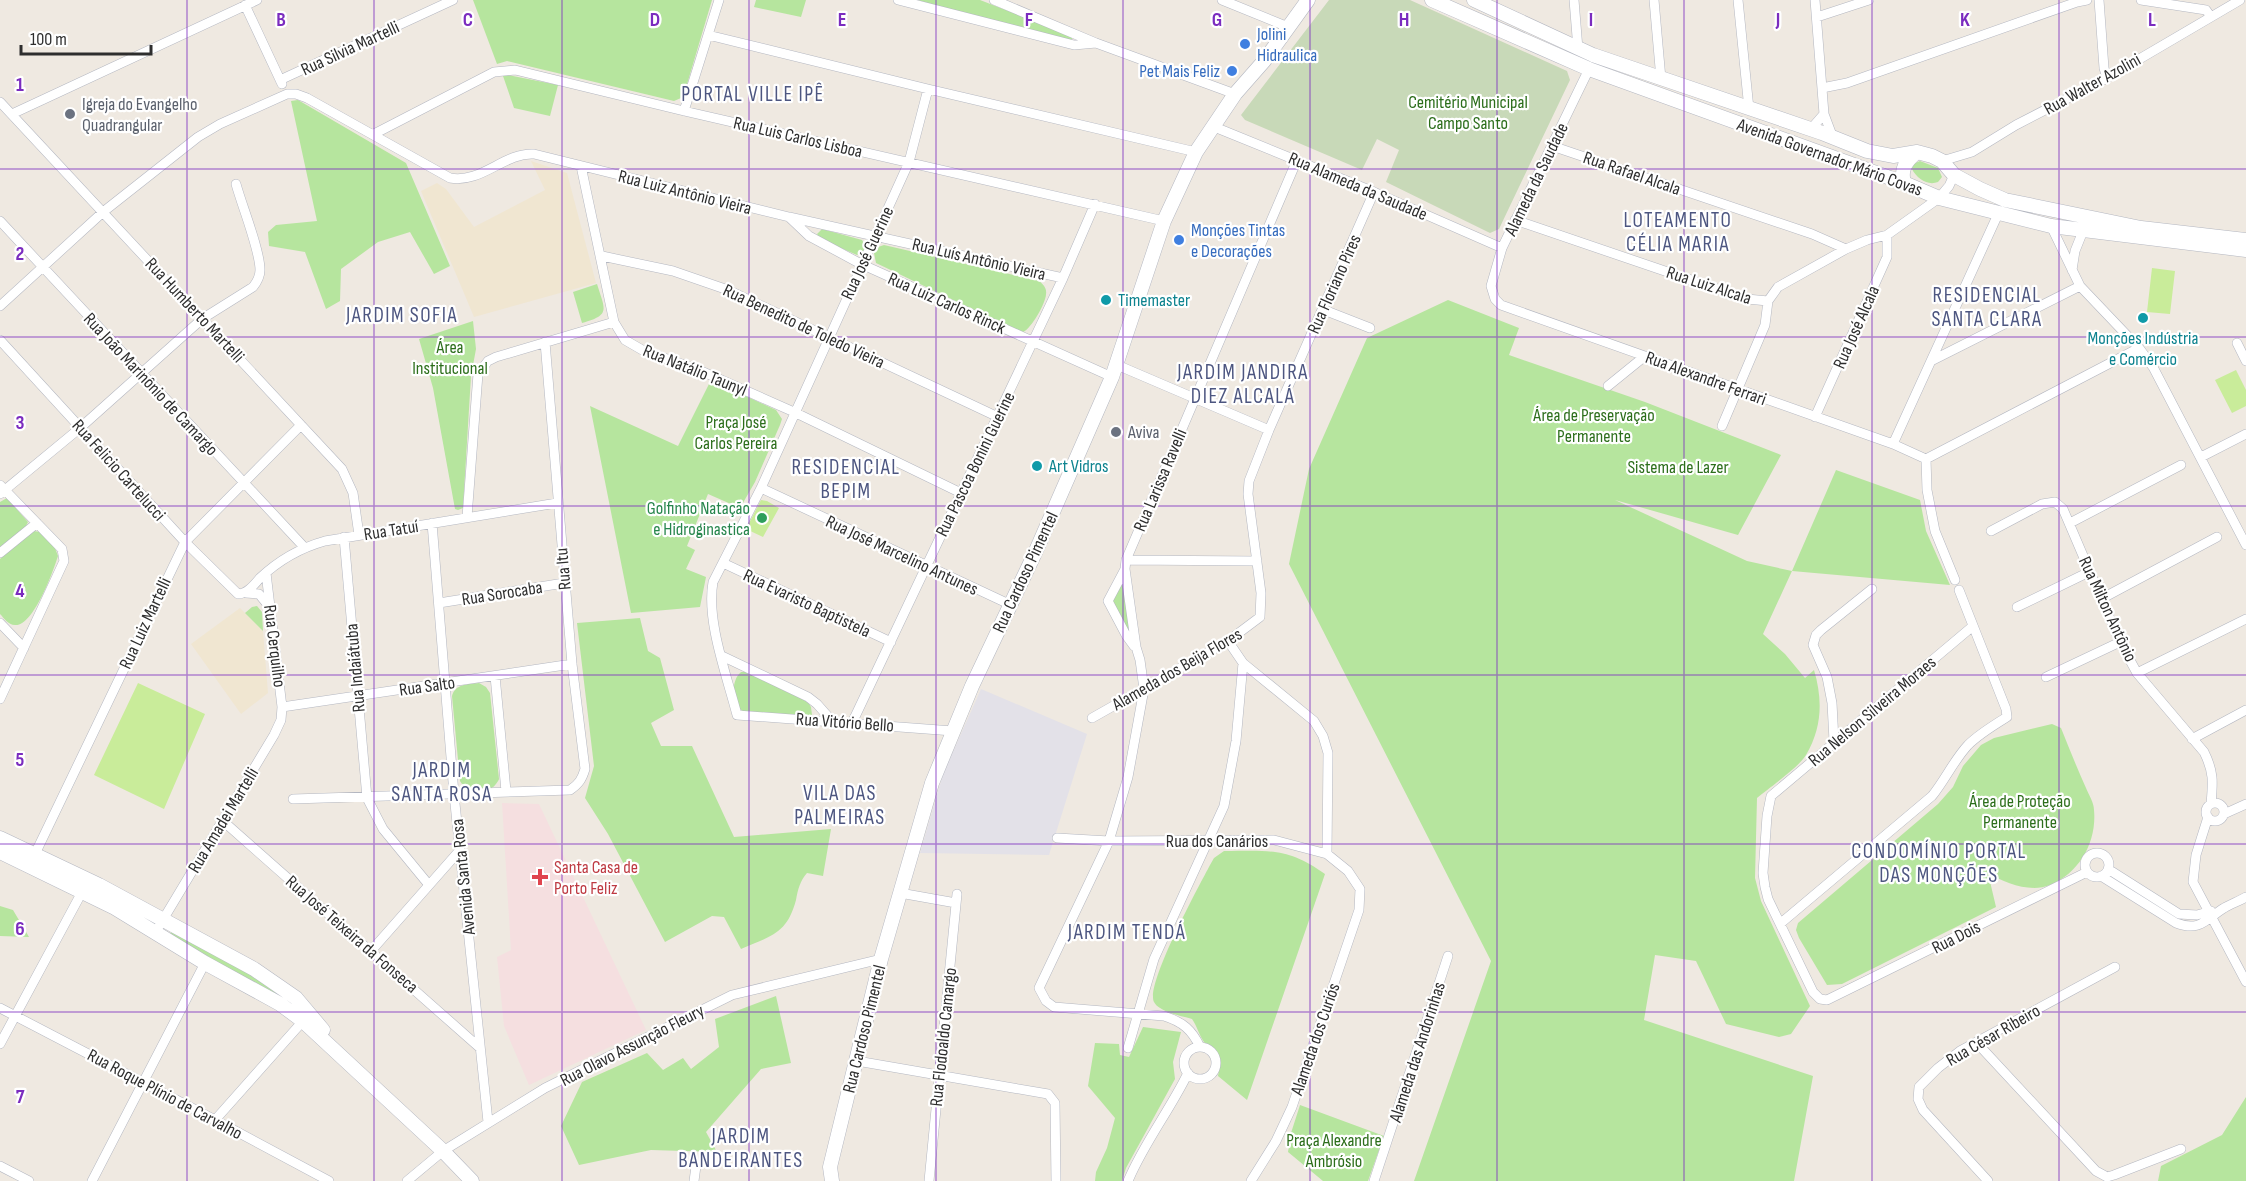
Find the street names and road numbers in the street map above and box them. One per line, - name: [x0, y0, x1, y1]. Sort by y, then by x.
- street label: Rua Silvia Martelli: [298, 17, 403, 80]
- street label: Rua Walter Azolini: [2040, 49, 2144, 120]
- street label: Rua Luis Carlos Lisboa: [731, 112, 864, 163]
- street label: Avenida Governador Mário Covas: [1733, 114, 1925, 201]
- street label: Alameda da Saudade: [1500, 119, 1573, 240]
- street label: Rua Rafael Alcala: [1580, 147, 1683, 200]
- street label: Rua Alameda da Saudade: [1285, 148, 1430, 225]
- street label: Rua Luiz Antônio Vieira: [616, 166, 754, 219]
- street label: Rua José Guerine: [837, 203, 898, 303]
- street label: Rua Floriano Pires: [1303, 231, 1366, 337]
- street label: Rua Luís Antônio Vieira: [910, 234, 1048, 285]
- street label: Rua Humberto Martelli: [141, 254, 249, 367]
- street label: Rua Luiz Alcala: [1664, 262, 1754, 309]
- street label: Rua Luiz Carlos Rinck: [885, 268, 1009, 339]
- street label: Rua Benedito de Toledo Vieira: [720, 280, 888, 373]
- street label: Rua José Alcala: [1829, 282, 1884, 372]
- street label: Rua João Marinônio de Camargo: [79, 309, 222, 460]
- street label: Rua Natálio Taunyl: [640, 340, 750, 401]
- street label: Rua Alexandre Ferrari: [1643, 347, 1769, 410]
- street label: Rua Pascoa Bonini Guerine: [931, 388, 1020, 540]
- street label: Rua Felicio Cartelucci: [68, 415, 170, 525]
- street label: Rua Larissa Ravelli: [1129, 426, 1192, 535]
- street label: Rua Cardoso Pimentel: [988, 508, 1063, 636]
- street label: Rua José Marcelino Antunes: [822, 511, 981, 600]
- street label: Rua Tatuí: [362, 516, 421, 545]
- street label: Rua Itu: [551, 547, 576, 591]
- street label: Rua Milton Antônio: [2074, 553, 2141, 665]
- street label: Rua Evaristo Baptistela: [740, 565, 874, 642]
- street label: Rua Luiz Martelli: [115, 574, 176, 672]
- street label: Rua Sorocaba: [460, 577, 544, 610]
- street label: Rua Cerquilho: [259, 603, 290, 689]
- street label: Rua Indaiátuba: [341, 623, 370, 713]
- street label: Alameda dos Beija Flores: [1108, 624, 1246, 716]
- street label: Rua Nelson Silveira Moraes: [1804, 652, 1940, 771]
- street label: Rua Salto: [398, 672, 456, 701]
- street label: Rua Vitório Bello: [795, 709, 895, 736]
- street label: Rua Amadei Martelli: [184, 764, 263, 877]
- street label: Avenida Santa Rosa: [447, 818, 480, 937]
- street label: Rua dos Canários: [1166, 831, 1268, 852]
- street label: Rua José Teixeira da Fonseca: [281, 871, 422, 998]
- street label: Rua Dois: [1928, 916, 1984, 959]
- street label: Rua Cardoso Pimentel: [838, 963, 891, 1095]
- street label: Rua Flodoaldo Camargo: [926, 967, 961, 1108]
- street label: Alameda das Andorinhas: [1385, 979, 1450, 1126]
- street label: Alameda dos Curiós: [1286, 980, 1344, 1099]
- street label: Rua Olavo Assunção Fleury: [557, 1000, 708, 1091]
- street label: Rua César Ribeiro: [1943, 1000, 2044, 1071]
- street label: Rua Roque Plínio de Carvalho: [84, 1045, 246, 1144]

